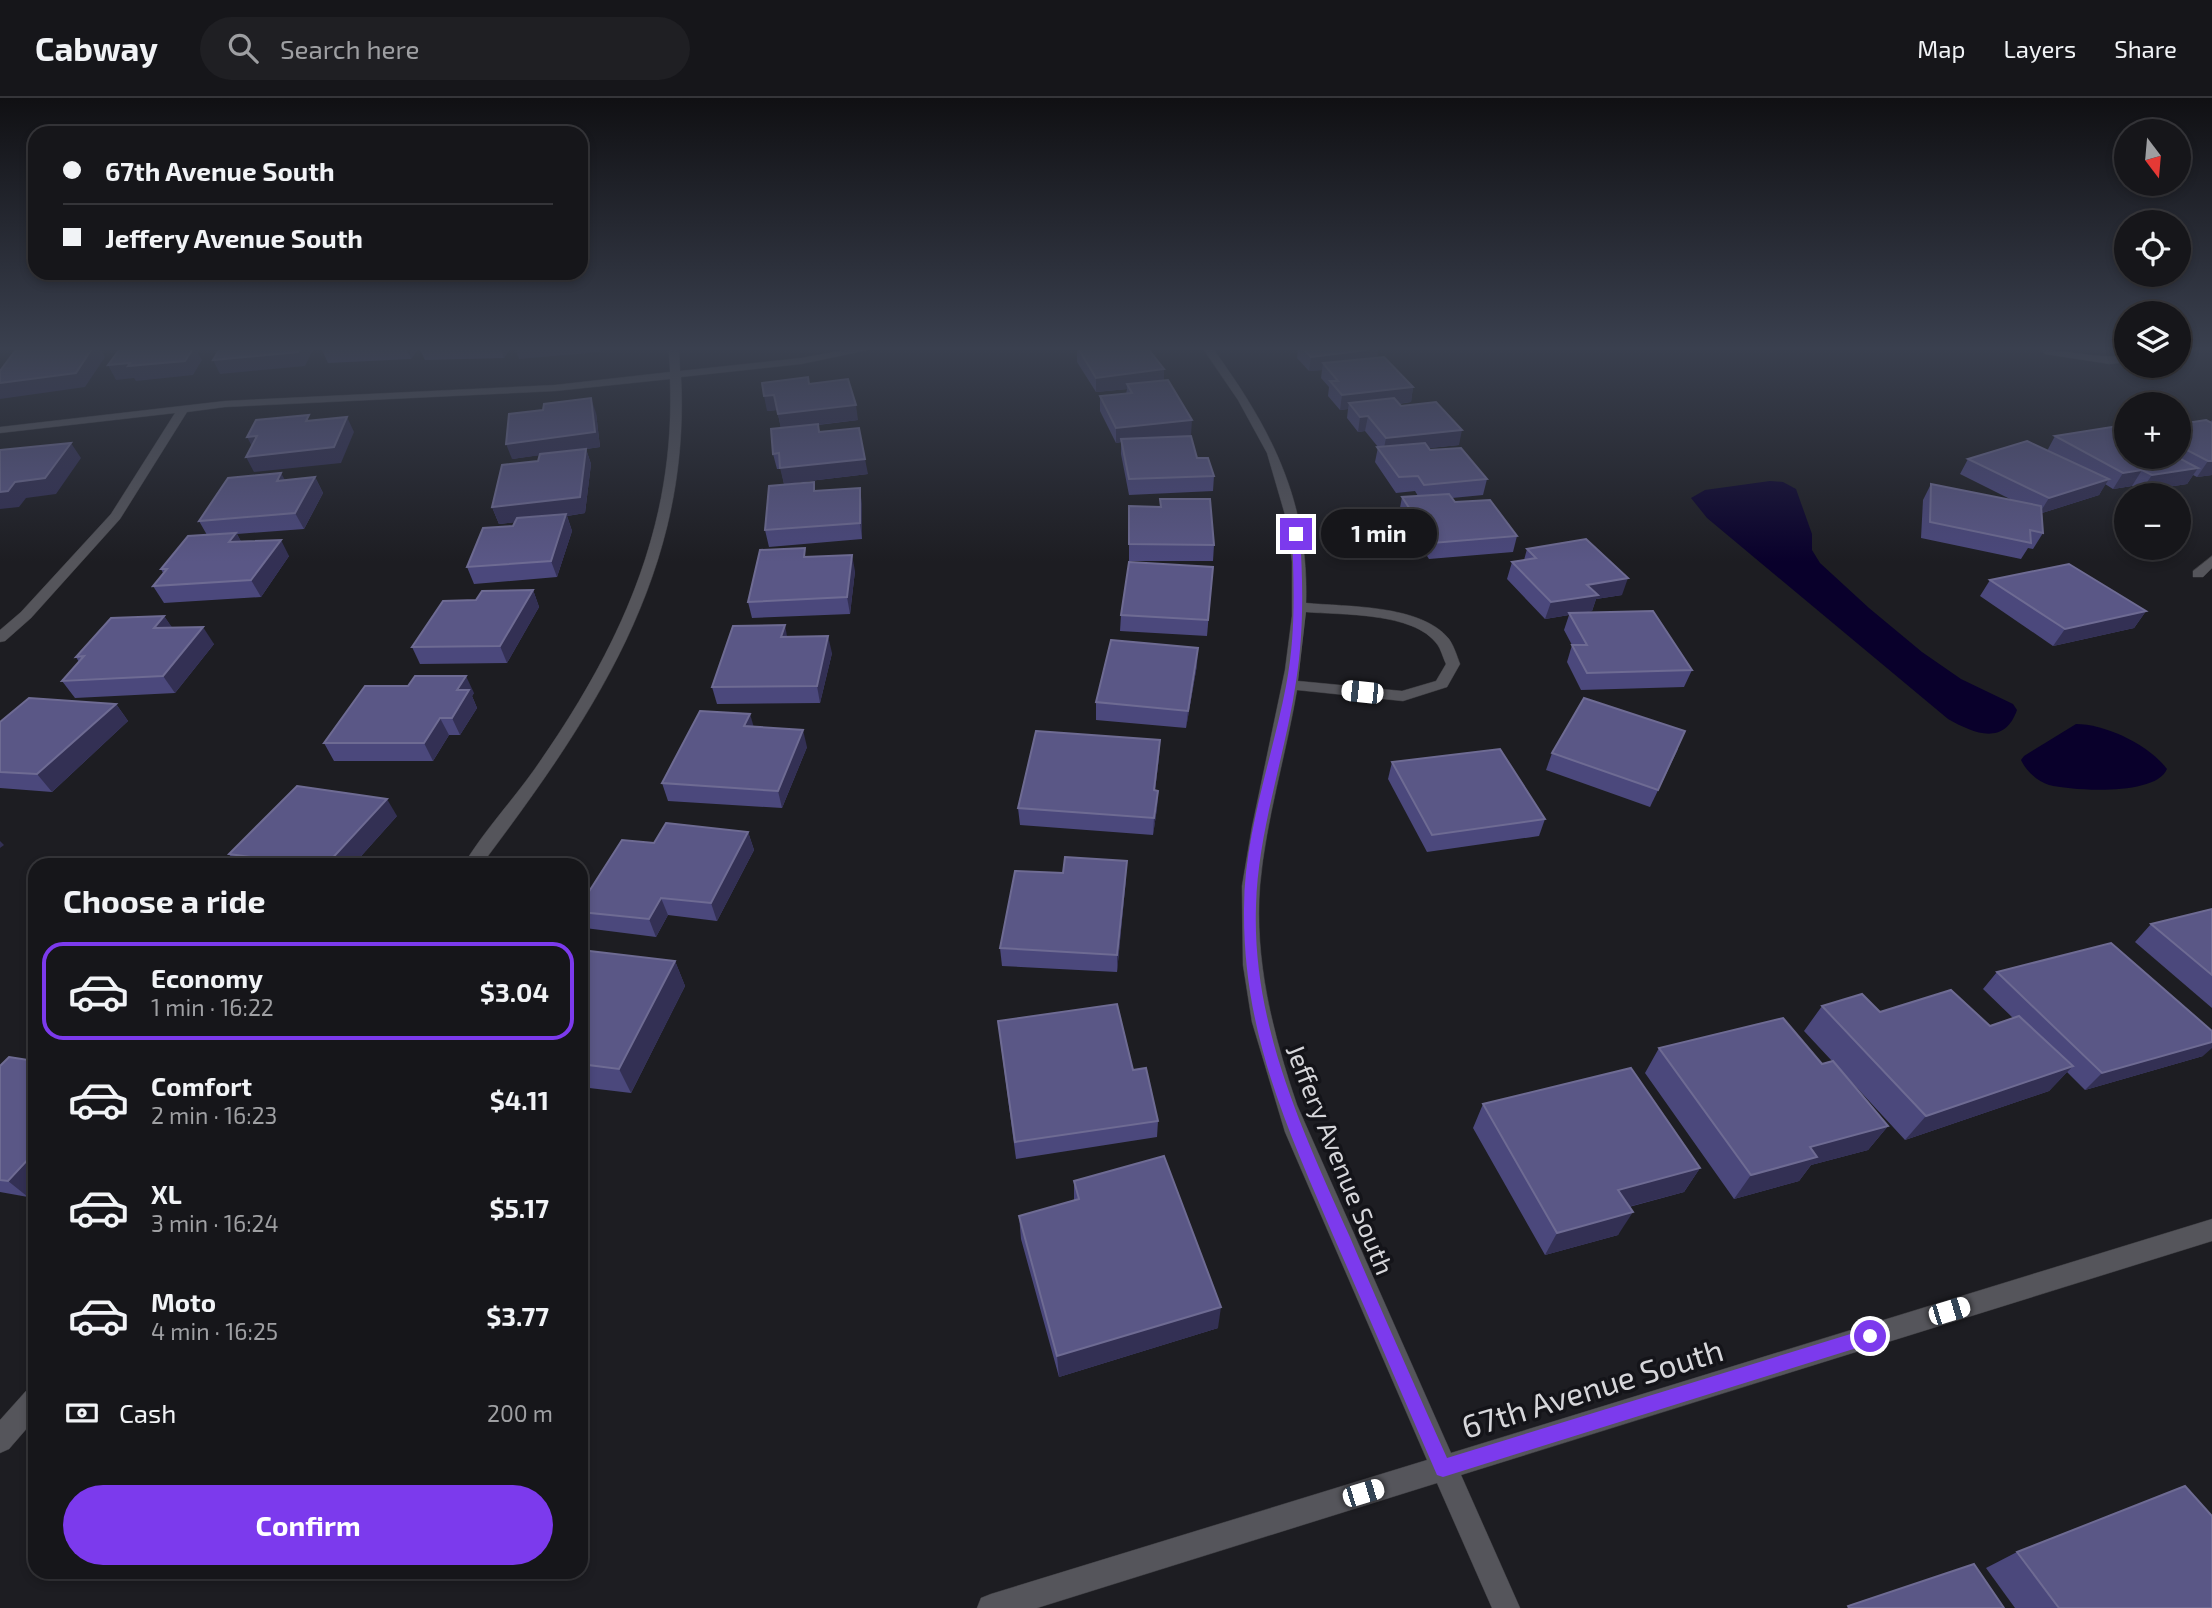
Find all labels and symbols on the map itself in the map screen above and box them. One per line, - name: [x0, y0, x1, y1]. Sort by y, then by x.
- north arrow: [2114, 119, 2191, 196]
- callout: 1 min: [1320, 510, 1436, 558]
- route end: [1280, 518, 1312, 550]
- car: [1341, 679, 1384, 705]
- street label: Jeffery Avenue South: [1281, 1039, 1401, 1279]
- car: [1926, 1295, 1973, 1327]
- route start: [1854, 1320, 1886, 1352]
- street label: 67th Avenue South: [1457, 1329, 1727, 1445]
- car: [1340, 1477, 1387, 1509]

